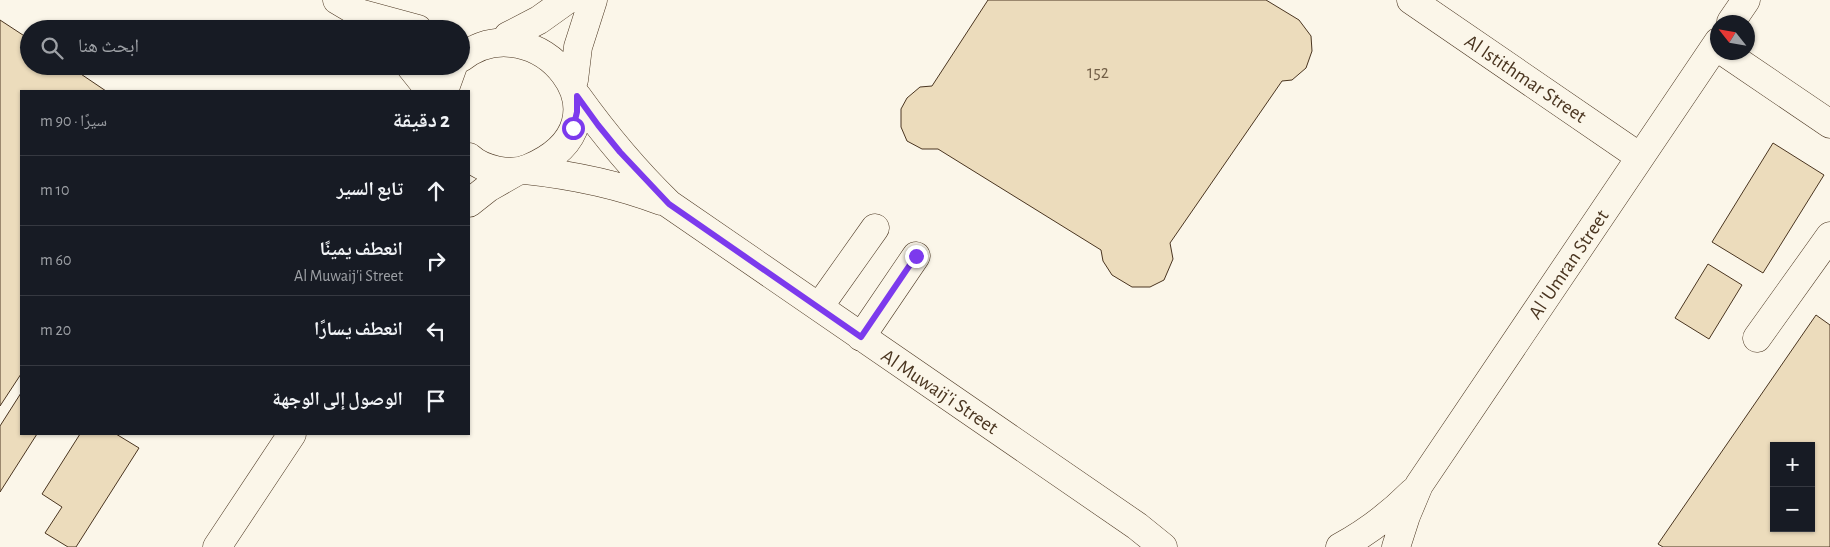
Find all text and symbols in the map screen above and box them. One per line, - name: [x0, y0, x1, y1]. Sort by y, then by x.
- north arrow: [1710, 15, 1755, 60]
- search box: [20, 20, 470, 75]
- street label: Al Istithmar Street: [1461, 31, 1590, 127]
- icon: search: [38, 34, 66, 62]
- text: ابحث هنا: [78, 37, 139, 56]
- house number: 152: [1087, 64, 1109, 82]
- text: 2 دقيقة: [393, 110, 450, 131]
- text: سيرًا · 90 m: [40, 113, 107, 129]
- route start: [562, 117, 585, 140]
- icon: ahead: [422, 177, 450, 205]
- text: تابع السير: [337, 180, 403, 199]
- text: 10 m: [40, 182, 69, 198]
- street label: Al 'Umran Street: [1525, 206, 1613, 323]
- text: انعطف يمينًا: [320, 240, 403, 259]
- route end: [905, 245, 928, 268]
- icon: right: [422, 247, 450, 275]
- text: 60 m: [40, 252, 71, 268]
- text: Al Muwaij'i Street: [294, 268, 403, 284]
- icon: left: [422, 317, 450, 345]
- text: انعطف يسارًا: [314, 320, 403, 339]
- text: 20 m: [40, 322, 71, 338]
- street label: Al Muwaij'i Street: [877, 345, 1002, 439]
- icon: arrive: [422, 387, 450, 415]
- text: الوصول إلى الوجهة: [272, 390, 403, 409]
- map controls: [1770, 442, 1815, 532]
- button: +: [1770, 442, 1815, 487]
- button: −: [1770, 487, 1815, 532]

